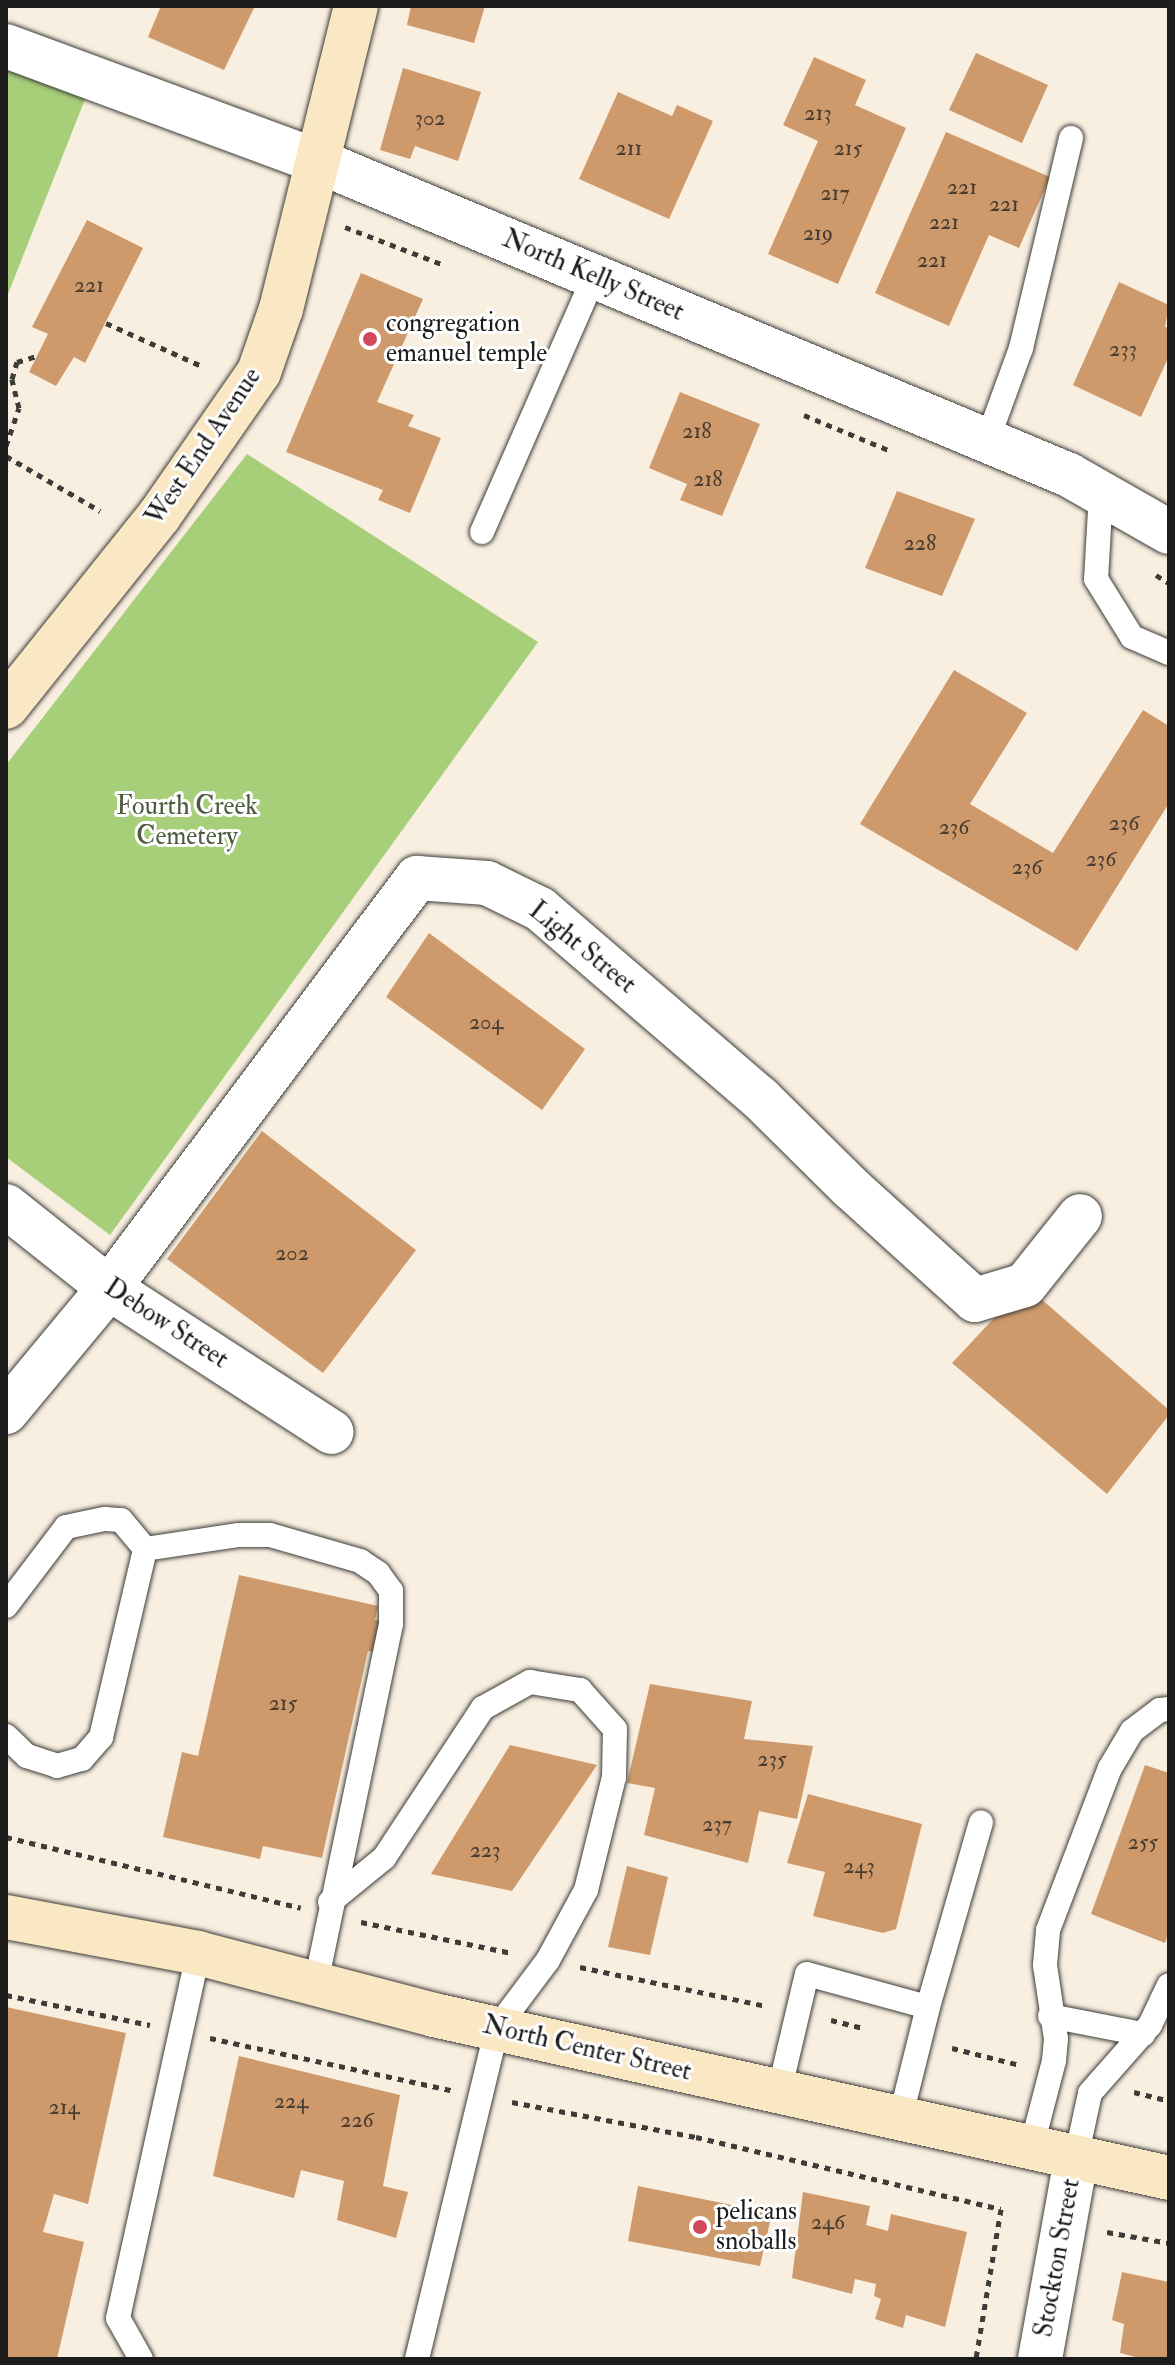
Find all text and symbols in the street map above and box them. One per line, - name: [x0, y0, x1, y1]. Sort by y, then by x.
- house number: 213: [804, 101, 832, 127]
- house number: 302: [415, 106, 445, 132]
- house number: 211: [616, 136, 642, 162]
- house number: 215: [834, 136, 862, 162]
- house number: 221: [947, 175, 977, 201]
- house number: 217: [820, 181, 850, 207]
- house number: 221: [989, 192, 1019, 218]
- house number: 221: [929, 210, 959, 236]
- house number: 219: [803, 221, 833, 247]
- street label: North Kelly Street: [498, 224, 688, 328]
- house number: 221: [917, 248, 947, 274]
- house number: 221: [74, 273, 104, 299]
- place label: congregation emanuel temple: [386, 308, 547, 370]
- marker: congregation emanuel temple: [361, 330, 379, 348]
- house number: 233: [1109, 337, 1137, 363]
- street label: West End Avenue: [140, 362, 268, 532]
- house number: 218: [682, 419, 712, 445]
- house number: 218: [693, 467, 723, 493]
- house number: 228: [904, 531, 936, 557]
- park label: Fourth Creek Cemetery: [116, 791, 258, 852]
- house number: 236: [1109, 811, 1139, 837]
- house number: 236: [939, 815, 969, 841]
- house number: 236: [1086, 847, 1116, 873]
- house number: 236: [1012, 855, 1042, 881]
- street label: Light Street: [522, 895, 642, 1001]
- house number: 204: [469, 1010, 503, 1036]
- house number: 202: [275, 1241, 309, 1267]
- street label: Debow Street: [98, 1272, 234, 1376]
- house number: 215: [269, 1691, 297, 1717]
- house number: 235: [757, 1747, 787, 1773]
- house number: 237: [702, 1812, 732, 1838]
- house number: 255: [1128, 1830, 1158, 1856]
- house number: 223: [470, 1838, 500, 1864]
- house number: 243: [843, 1854, 875, 1880]
- street label: North Center Street: [480, 2010, 694, 2088]
- house number: 224: [274, 2089, 308, 2115]
- house number: 214: [49, 2095, 79, 2121]
- house number: 226: [340, 2108, 374, 2134]
- street label: Stockton Street: [1029, 2176, 1087, 2340]
- place label: pelicans snoballs: [716, 2196, 797, 2258]
- house number: 246: [811, 2210, 845, 2236]
- marker: pelicans snoballs: [691, 2218, 709, 2236]

